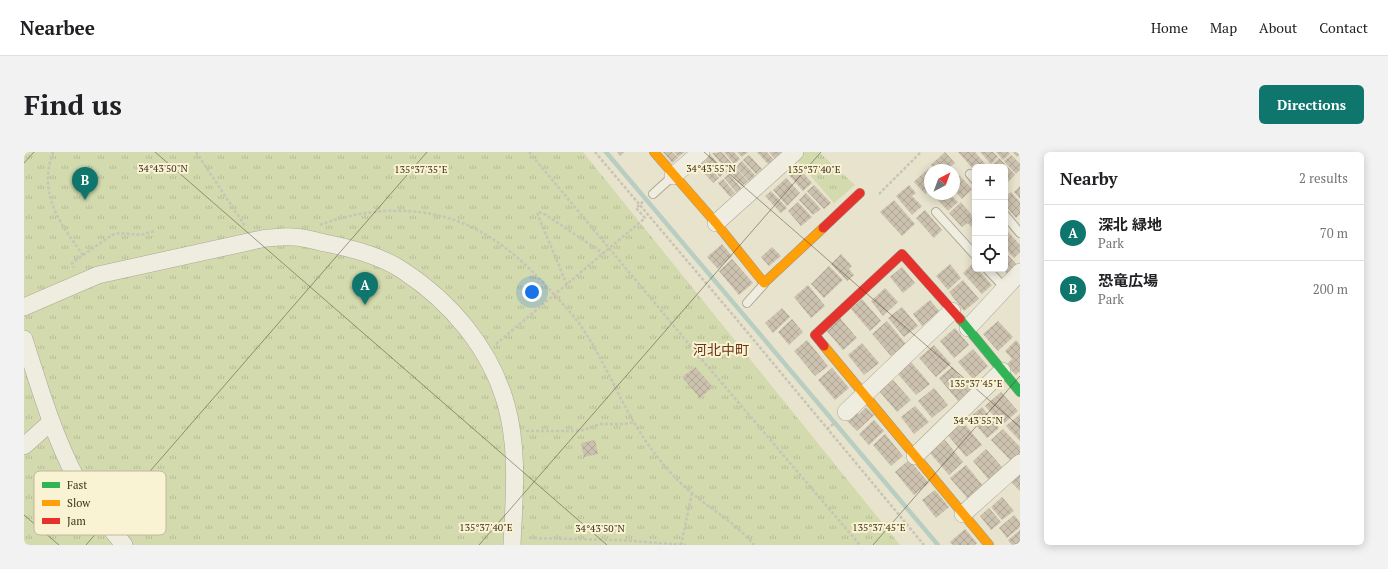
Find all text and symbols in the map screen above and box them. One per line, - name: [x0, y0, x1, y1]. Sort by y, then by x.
- text: Nearbee: [20, 15, 95, 40]
- text: Home: [1151, 18, 1188, 37]
- text: Map: [1210, 18, 1237, 37]
- text: About: [1259, 18, 1297, 37]
- text: Contact: [1319, 18, 1368, 37]
- button: Directions: [1259, 85, 1364, 124]
- text: Find us: [24, 86, 122, 123]
- text: 34°43'50"N: [138, 162, 188, 175]
- text: 34°43'55"N: [686, 162, 736, 175]
- text: 135°37'35"E: [394, 163, 448, 176]
- text: 135°37'40"E: [787, 163, 841, 176]
- north arrow: [924, 164, 960, 200]
- map controls: [972, 164, 1008, 272]
- button: +: [972, 164, 1008, 200]
- pin: B: [72, 167, 98, 200]
- text: Nearby: [1060, 167, 1118, 190]
- text: 2 results: [1299, 169, 1348, 187]
- button: −: [972, 200, 1008, 236]
- text: 深北 緑地: [1098, 214, 1162, 234]
- text: A: [1068, 224, 1078, 242]
- text: 70 m: [1320, 224, 1348, 242]
- text: Park: [1098, 234, 1124, 252]
- button: locate: [972, 236, 1008, 272]
- text: 恐竜広場: [1098, 270, 1158, 290]
- pin: A: [352, 272, 378, 305]
- text: B: [1069, 280, 1077, 298]
- text: 200 m: [1313, 280, 1348, 298]
- your location: [522, 282, 542, 302]
- text: Park: [1098, 290, 1124, 308]
- district label: 河北中町: [693, 340, 749, 359]
- text: 135°37'45"E: [949, 377, 1003, 390]
- text: 34°43'55"N: [953, 414, 1003, 427]
- legend: [34, 471, 166, 535]
- text: Fast: [67, 478, 87, 492]
- text: Slow: [67, 496, 91, 510]
- text: Jam: [67, 514, 86, 528]
- text: 135°37'40"E: [459, 521, 513, 534]
- text: 135°37'45"E: [852, 521, 906, 534]
- text: 34°43'50"N: [575, 522, 625, 535]

